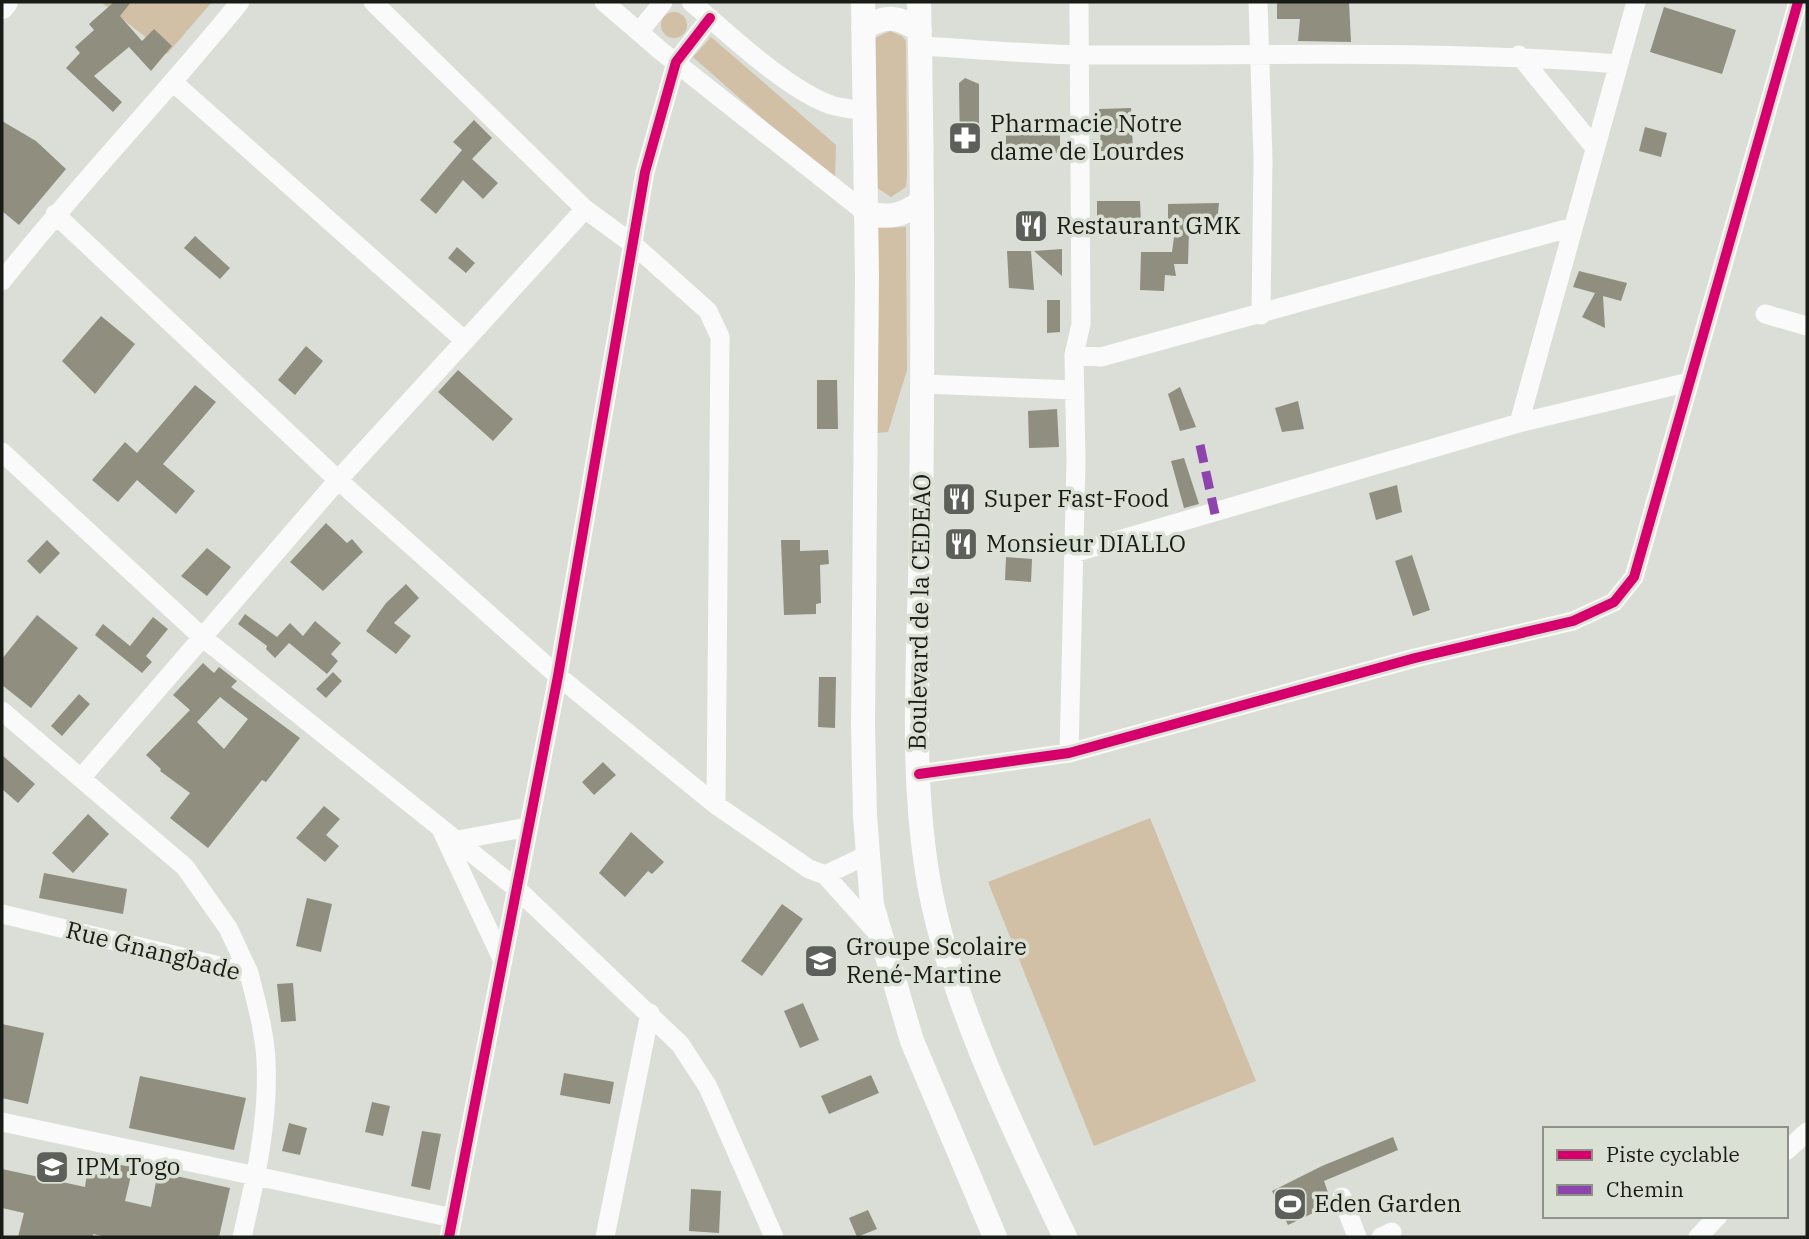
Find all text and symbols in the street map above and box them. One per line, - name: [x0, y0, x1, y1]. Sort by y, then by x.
- place label: Pharmacie Notre dame de Lourdes: [990, 107, 1184, 167]
- pharmacy icon: Pharmacie Notre dame de Lourdes: [946, 119, 984, 157]
- restaurant icon: Restaurant GMK: [1012, 207, 1050, 245]
- place label: Restaurant GMK: [1056, 209, 1241, 241]
- street label: Boulevard de la CEDEAO: [901, 474, 937, 750]
- restaurant icon: Super Fast-Food: [940, 480, 978, 518]
- place label: Super Fast-Food: [984, 482, 1169, 514]
- restaurant icon: Monsieur DIALLO: [942, 525, 980, 563]
- place label: Monsieur DIALLO: [986, 527, 1186, 559]
- street label: Rue Gnangbade: [63, 913, 244, 987]
- place label: Groupe Scolaire René-Martine: [846, 930, 1027, 990]
- school or university icon: Groupe Scolaire René-Martine: [802, 942, 840, 980]
- legend: [1543, 1127, 1788, 1218]
- text: Piste cyclable: [1606, 1140, 1740, 1168]
- school or university icon: IPM Togo: [33, 1148, 71, 1186]
- place label: IPM Togo: [76, 1150, 180, 1182]
- text: Chemin: [1606, 1175, 1684, 1203]
- sports icon: Eden Garden: [1271, 1185, 1309, 1223]
- place label: Eden Garden: [1314, 1187, 1462, 1219]

